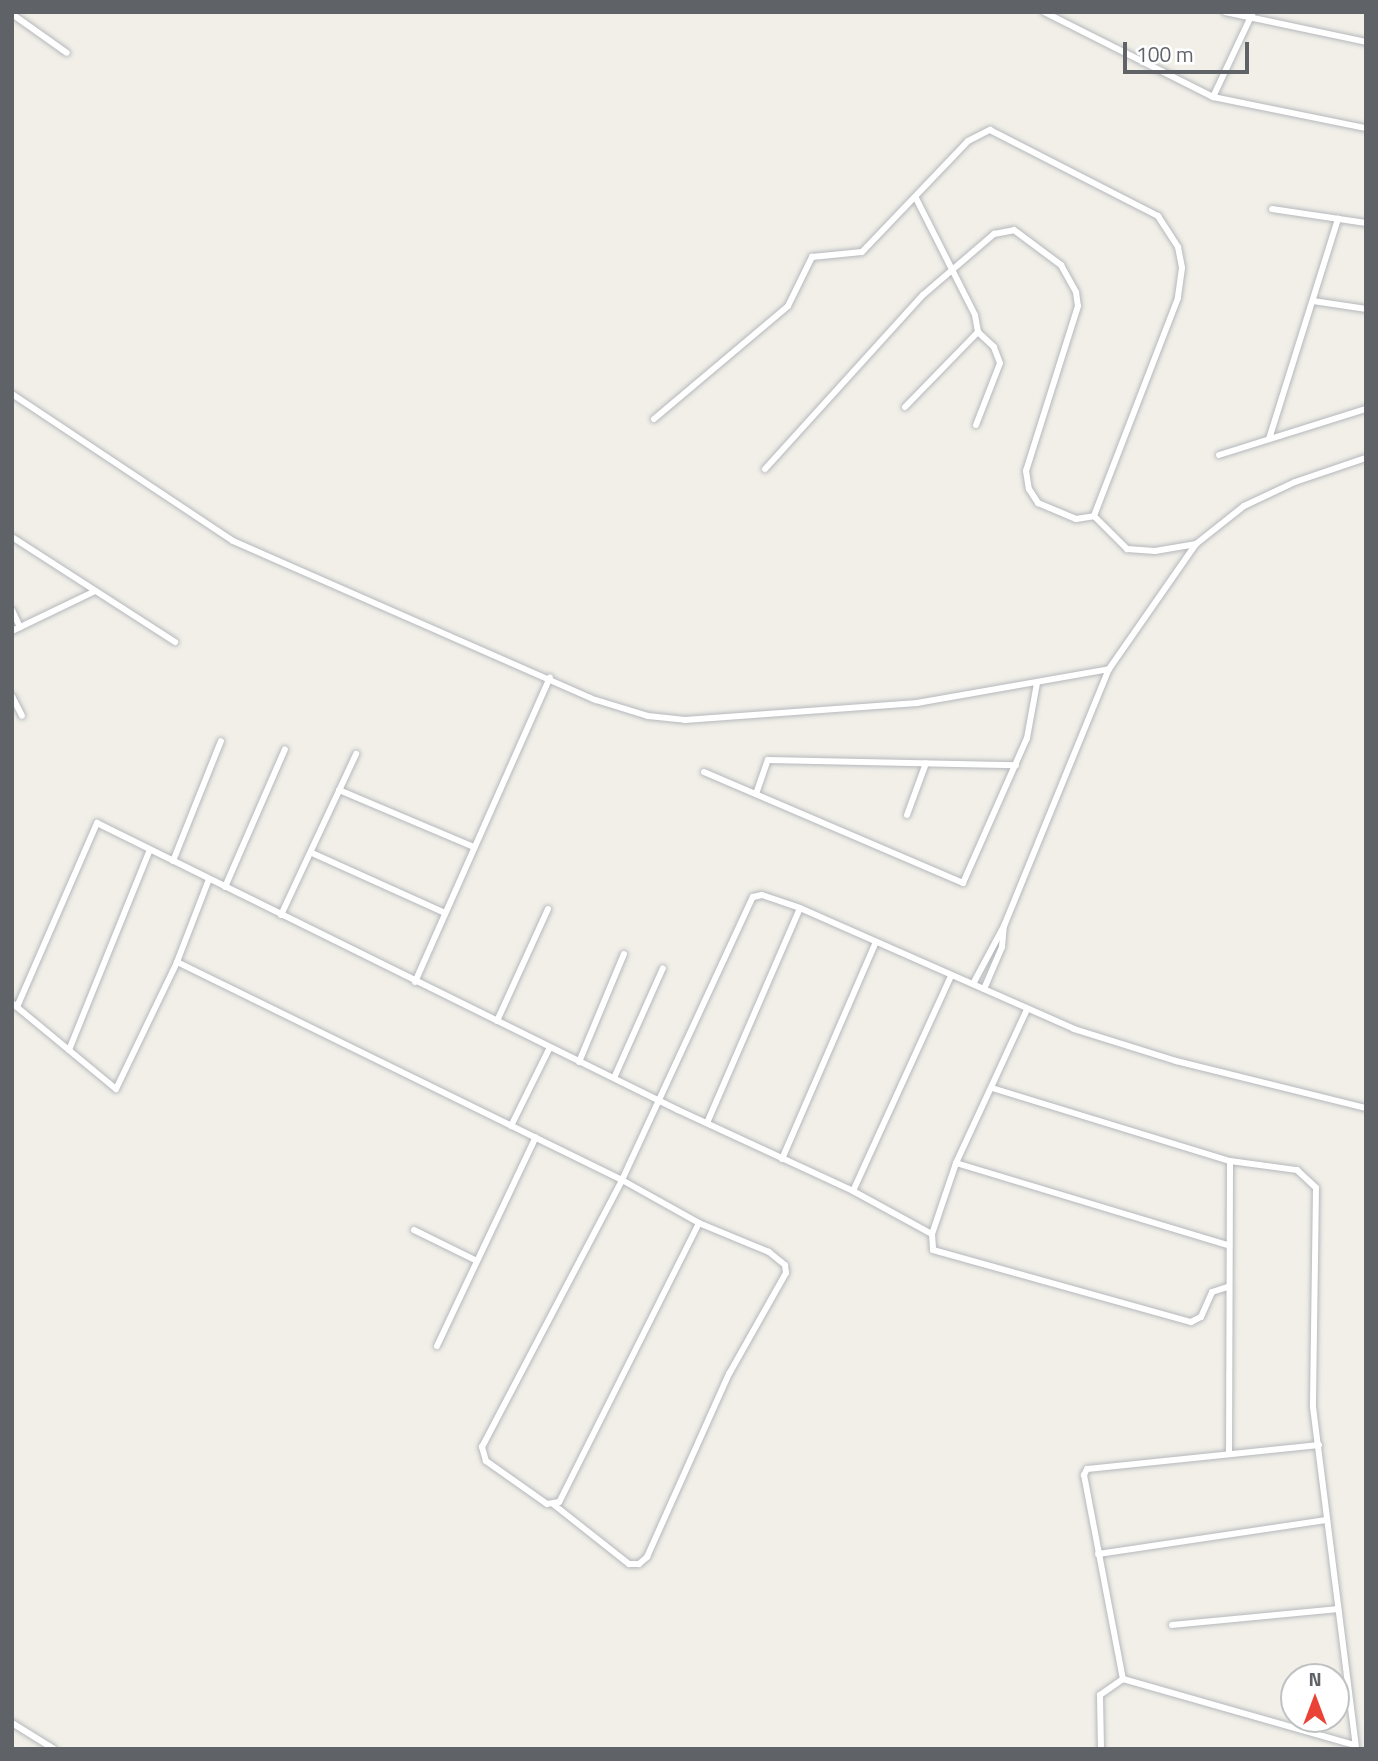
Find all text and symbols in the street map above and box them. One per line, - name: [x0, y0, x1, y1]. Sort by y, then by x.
- scale bar: [1126, 28, 1252, 72]
- text: 100 m: [1136, 38, 1193, 70]
- north arrow: [1280, 1663, 1350, 1733]
- text: N: [1308, 1664, 1322, 1693]

